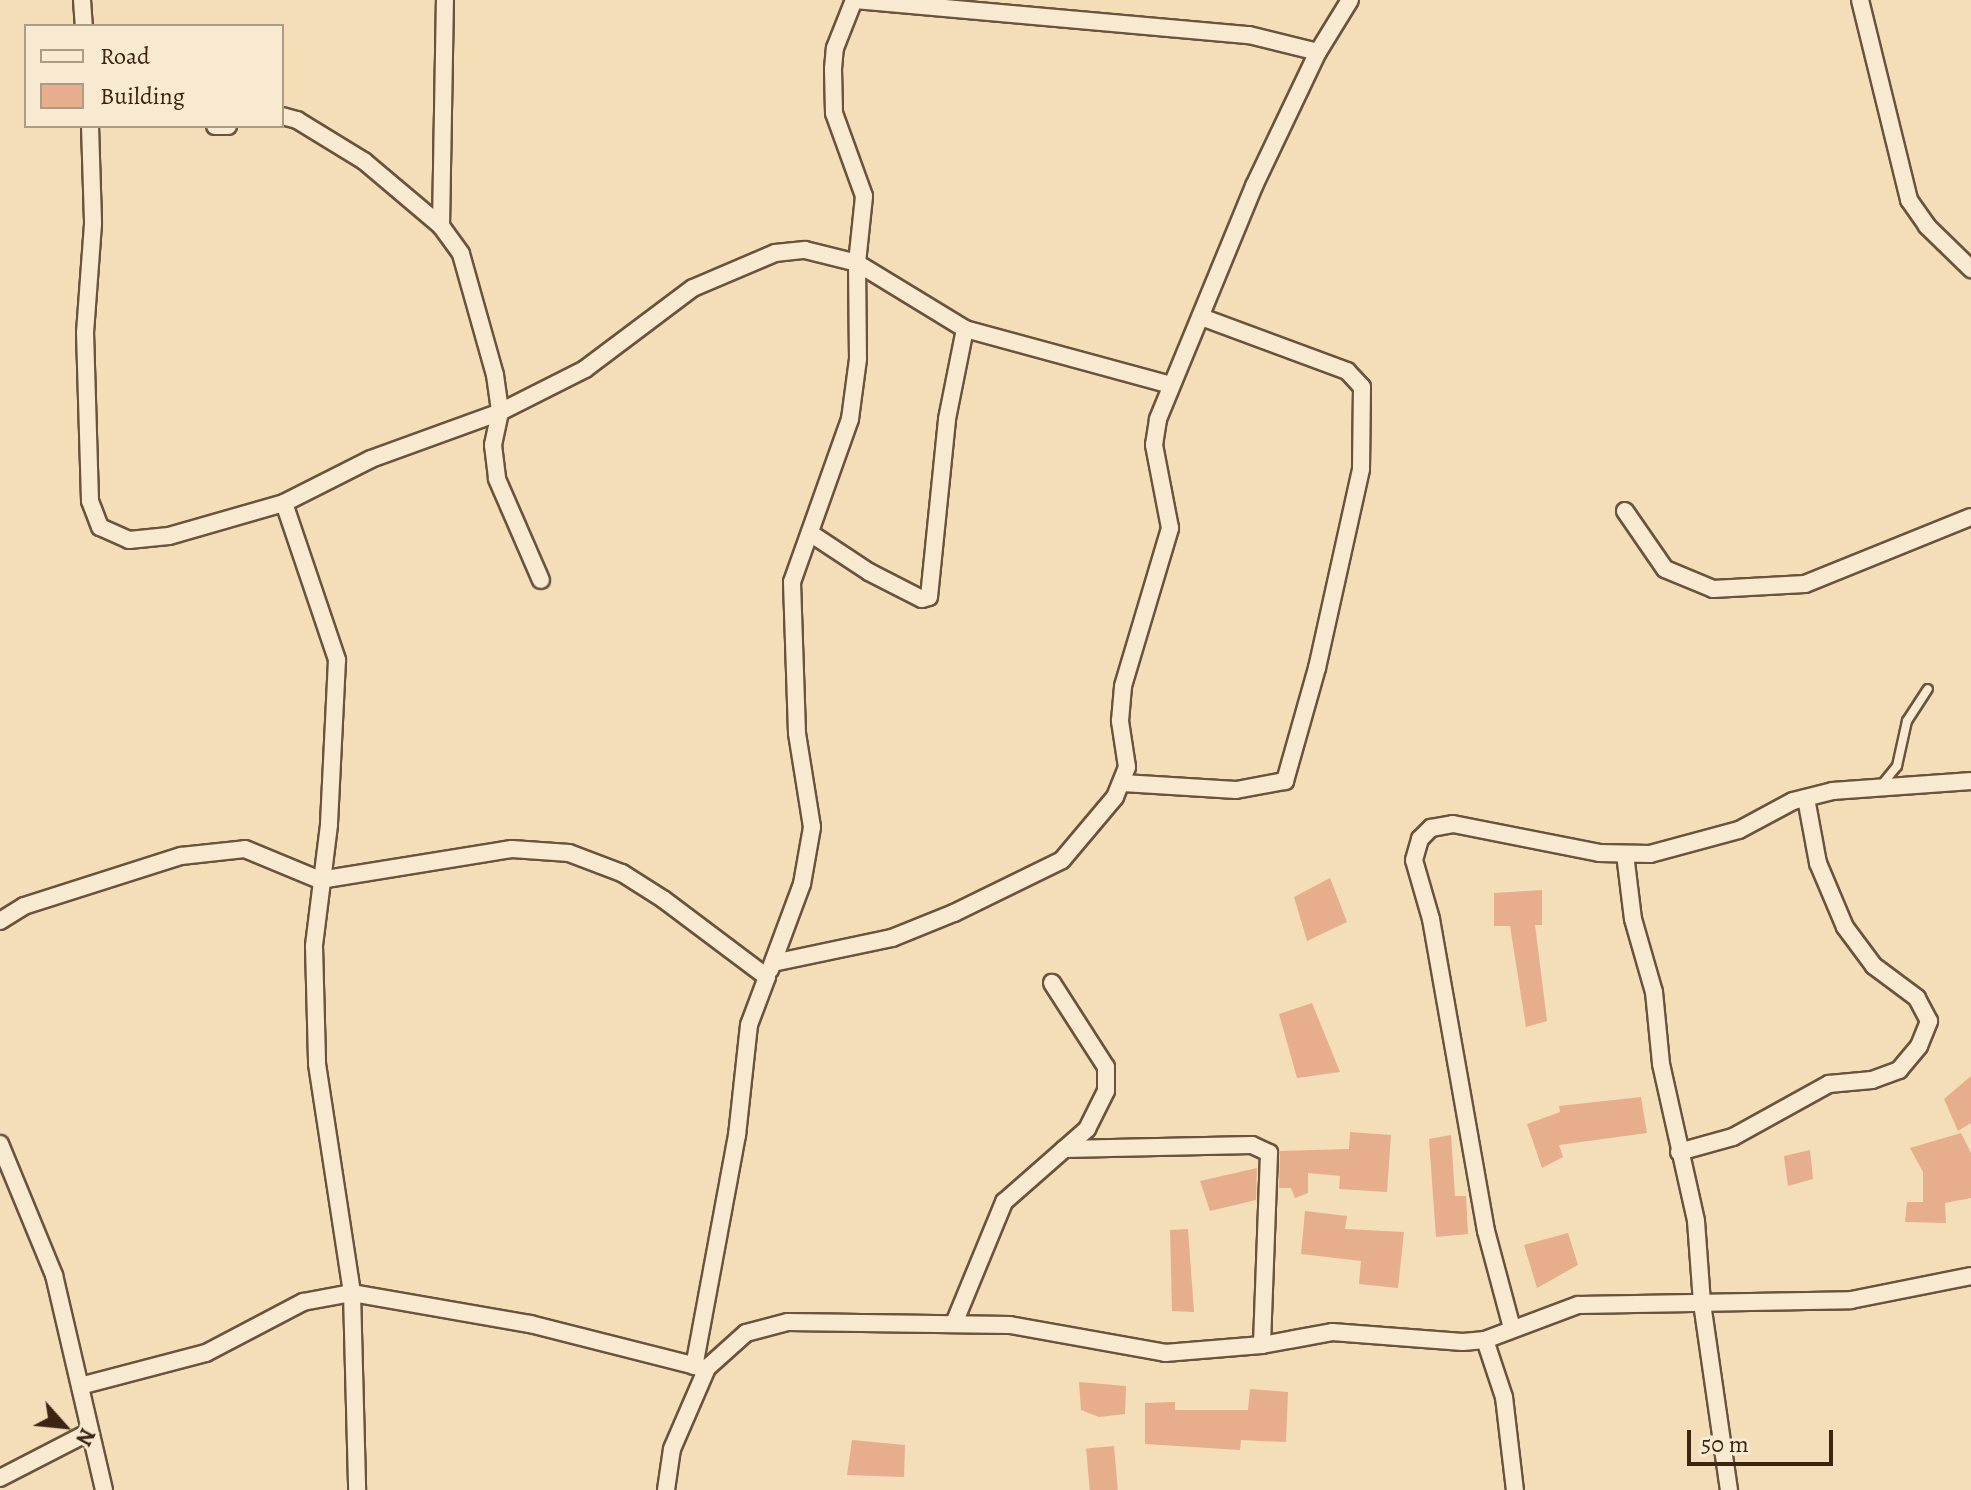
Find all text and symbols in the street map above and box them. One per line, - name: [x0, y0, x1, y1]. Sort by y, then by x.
- legend: [24, 24, 284, 128]
- text: Road: [100, 40, 150, 72]
- text: Building: [100, 80, 185, 112]
- north arrow: [24, 1386, 104, 1466]
- scale bar: [1691, 1414, 1837, 1464]
- text: N: [68, 1423, 102, 1451]
- text: 50 m: [1701, 1428, 1749, 1460]

